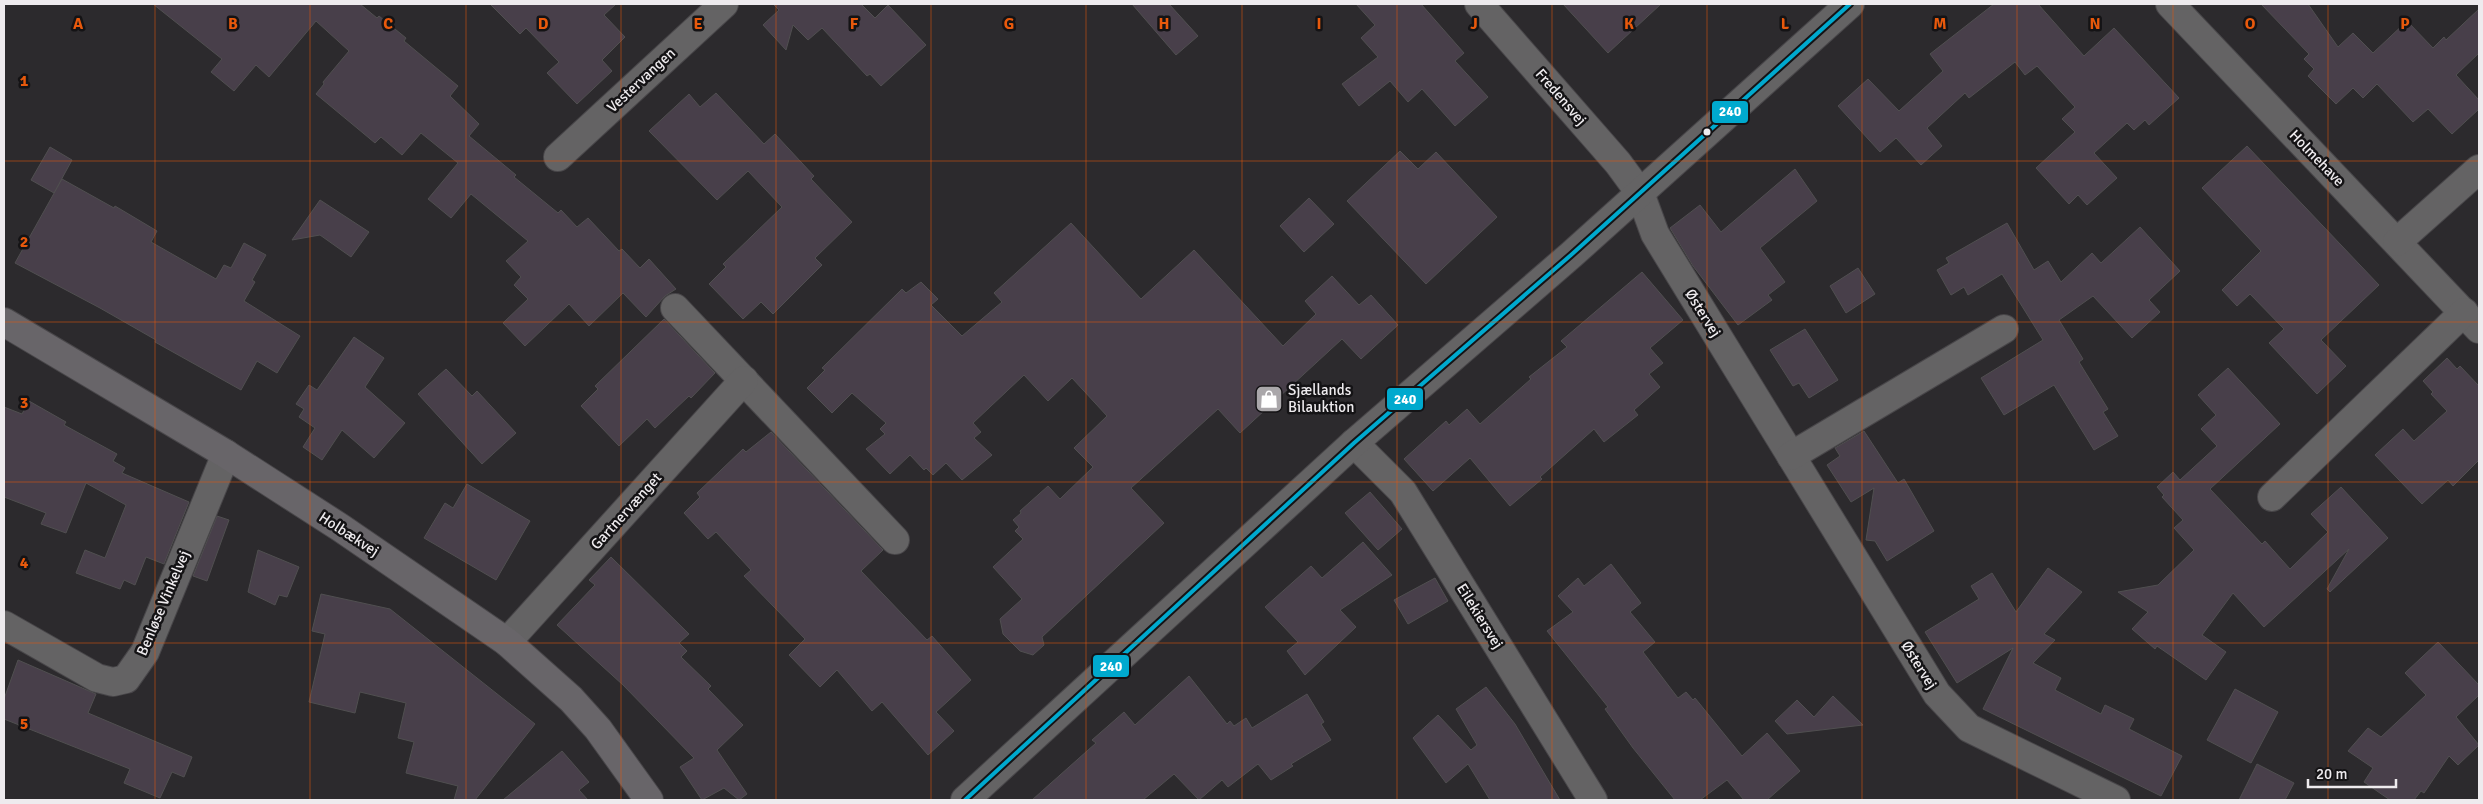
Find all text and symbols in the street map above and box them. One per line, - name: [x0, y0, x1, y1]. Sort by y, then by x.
- text: A: [73, 14, 84, 34]
- text: B: [228, 14, 238, 34]
- text: C: [383, 14, 393, 34]
- text: D: [538, 14, 549, 34]
- text: E: [693, 14, 703, 34]
- text: F: [850, 14, 859, 34]
- text: G: [1004, 14, 1014, 34]
- text: H: [1159, 14, 1169, 34]
- text: I: [1316, 14, 1322, 34]
- text: J: [1470, 14, 1478, 34]
- text: K: [1624, 14, 1634, 34]
- text: L: [1781, 14, 1790, 34]
- text: M: [1933, 14, 1947, 34]
- text: N: [2089, 14, 2101, 34]
- text: O: [2245, 14, 2256, 34]
- text: P: [2400, 14, 2410, 34]
- street label: Vestervangen: [603, 44, 679, 116]
- street label: Fredensvej: [1532, 65, 1590, 129]
- text: 1: [20, 71, 29, 91]
- line badge: 240: [1711, 100, 1749, 124]
- text: 240: [1719, 103, 1742, 120]
- street label: Holmehave: [2286, 126, 2348, 190]
- unlabelled marker: [1702, 127, 1712, 137]
- text: 2: [20, 232, 28, 252]
- street label: Østervej: [1681, 286, 1725, 340]
- place label: Sjællands Bilauktion: [1288, 381, 1354, 416]
- shop icon: Sjællands Bilauktion: [1254, 384, 1284, 414]
- line badge: 240: [1386, 387, 1424, 411]
- text: 240: [1394, 391, 1417, 408]
- text: 3: [20, 393, 28, 413]
- street label: Gartnervænget: [587, 469, 665, 553]
- street label: Holbækvej: [316, 508, 382, 560]
- street label: Benløse Vinkelvej: [133, 548, 193, 658]
- text: 4: [20, 553, 29, 573]
- street label: Eilekiersvej: [1453, 580, 1507, 652]
- street label: Østervej: [1897, 638, 1941, 692]
- line badge: 240: [1092, 654, 1130, 678]
- text: 240: [1100, 658, 1123, 675]
- text: 5: [20, 714, 28, 734]
- scale bar: [2308, 756, 2396, 788]
- text: 20 m: [2316, 765, 2347, 783]

